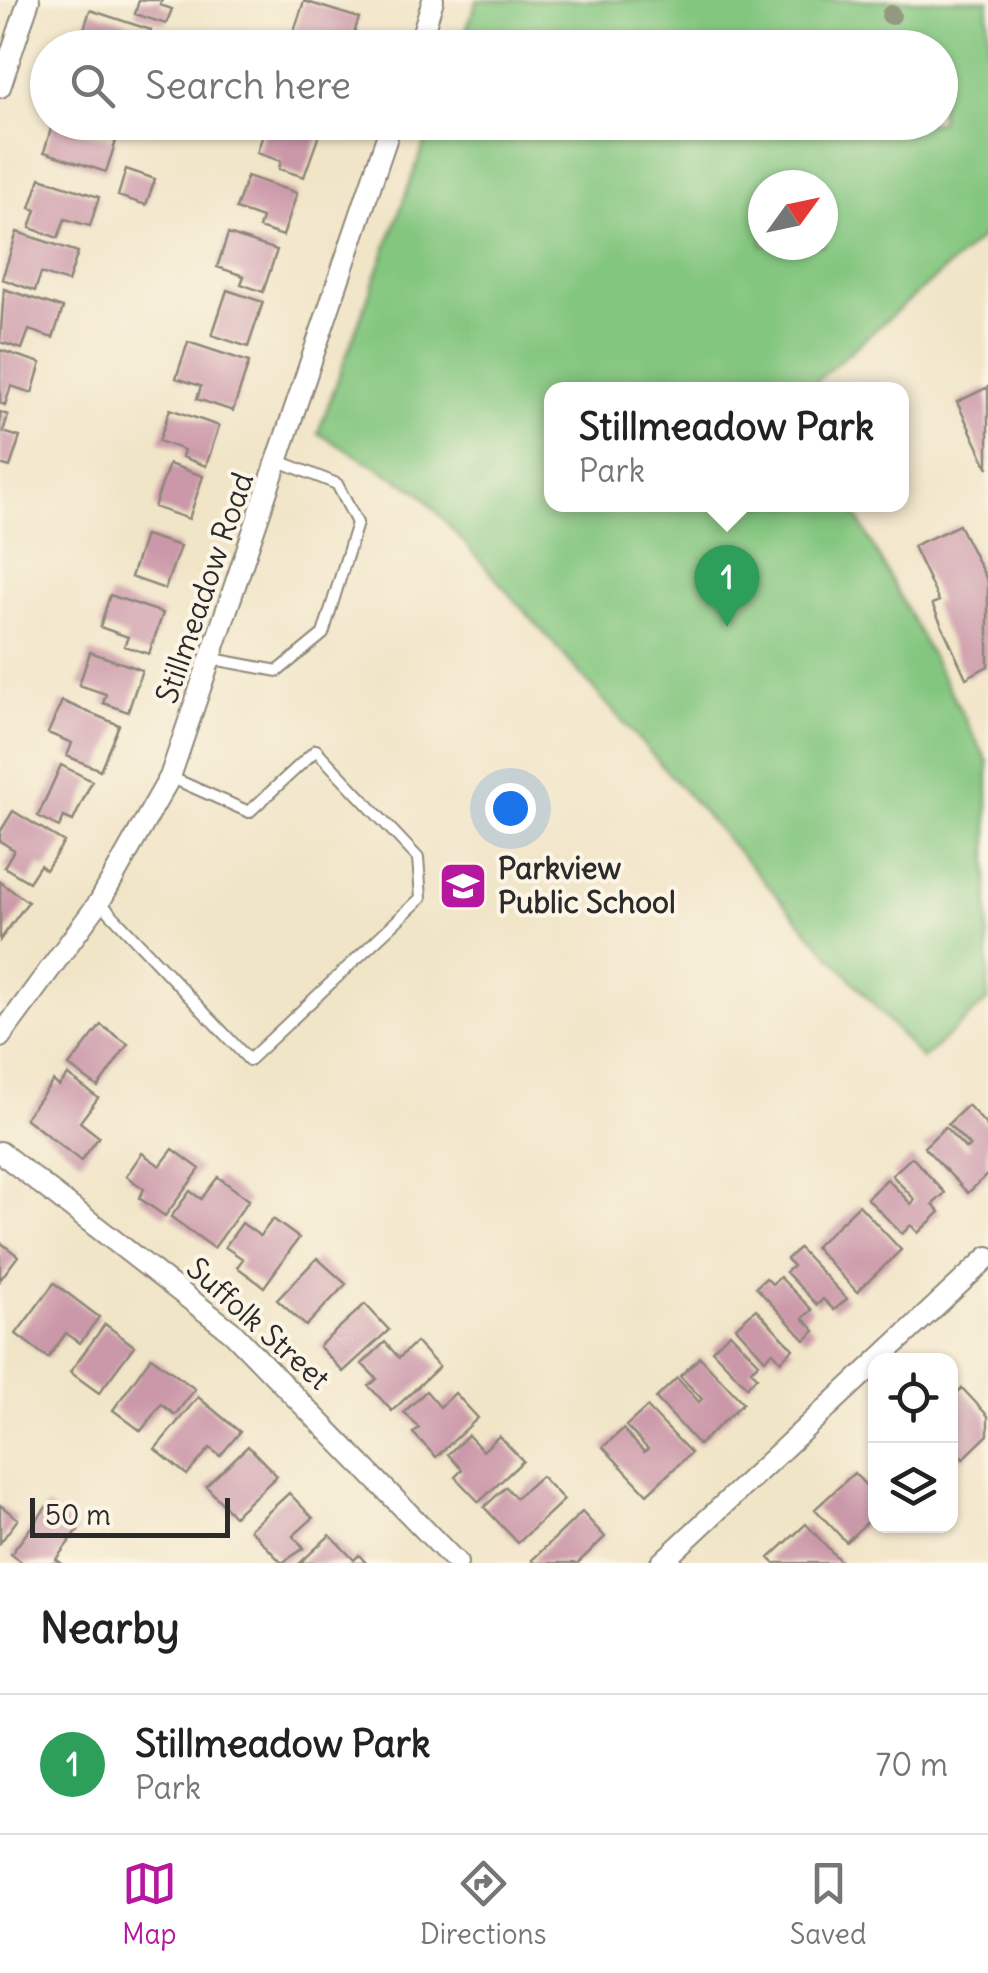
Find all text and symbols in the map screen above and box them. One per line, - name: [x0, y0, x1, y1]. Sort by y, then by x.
- search box: [30, 30, 958, 140]
- icon: search: [65, 58, 120, 113]
- text: Search here: [145, 62, 351, 109]
- north arrow: [748, 170, 838, 260]
- popup: [544, 382, 909, 512]
- text: Stillmeadow Park: [579, 403, 874, 450]
- text: Park: [579, 450, 645, 491]
- street label: Stillmeadow Road: [147, 467, 261, 708]
- pin: 1: [694, 544, 760, 627]
- your location: [485, 783, 536, 834]
- place label: Parkview Public School: [498, 849, 676, 921]
- school or university icon: Parkview Public School: [437, 860, 489, 912]
- street label: Suffolk Street: [179, 1249, 338, 1397]
- map controls: [868, 1353, 958, 1533]
- button: locate: [868, 1353, 958, 1443]
- button: layers: [868, 1443, 958, 1533]
- scale bar: [30, 1493, 230, 1538]
- text: 50 m: [45, 1497, 111, 1533]
- text: Nearby: [40, 1602, 179, 1654]
- text: Stillmeadow Park: [135, 1720, 430, 1767]
- text: 1: [66, 1744, 79, 1785]
- text: 70 m: [876, 1744, 948, 1785]
- text: Park: [135, 1767, 201, 1808]
- tab: Map: [122, 1856, 177, 1952]
- tab: Directions: [420, 1856, 546, 1952]
- tab: Saved: [790, 1856, 866, 1952]

